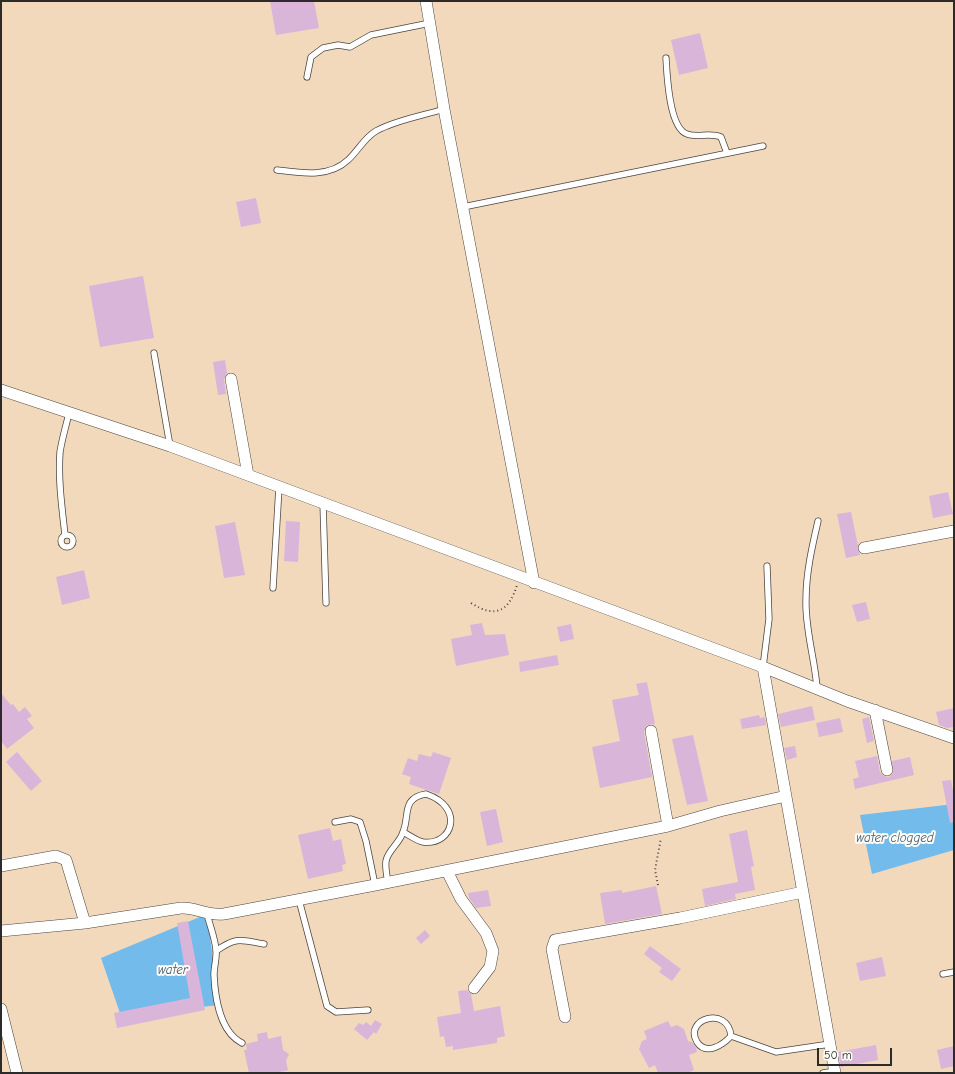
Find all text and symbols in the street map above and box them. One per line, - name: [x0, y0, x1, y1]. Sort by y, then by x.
- water label: water clogged: [856, 830, 934, 846]
- water label: water: [158, 962, 188, 978]
- scale bar: [819, 1040, 894, 1066]
- text: 50 m: [824, 1048, 852, 1062]

